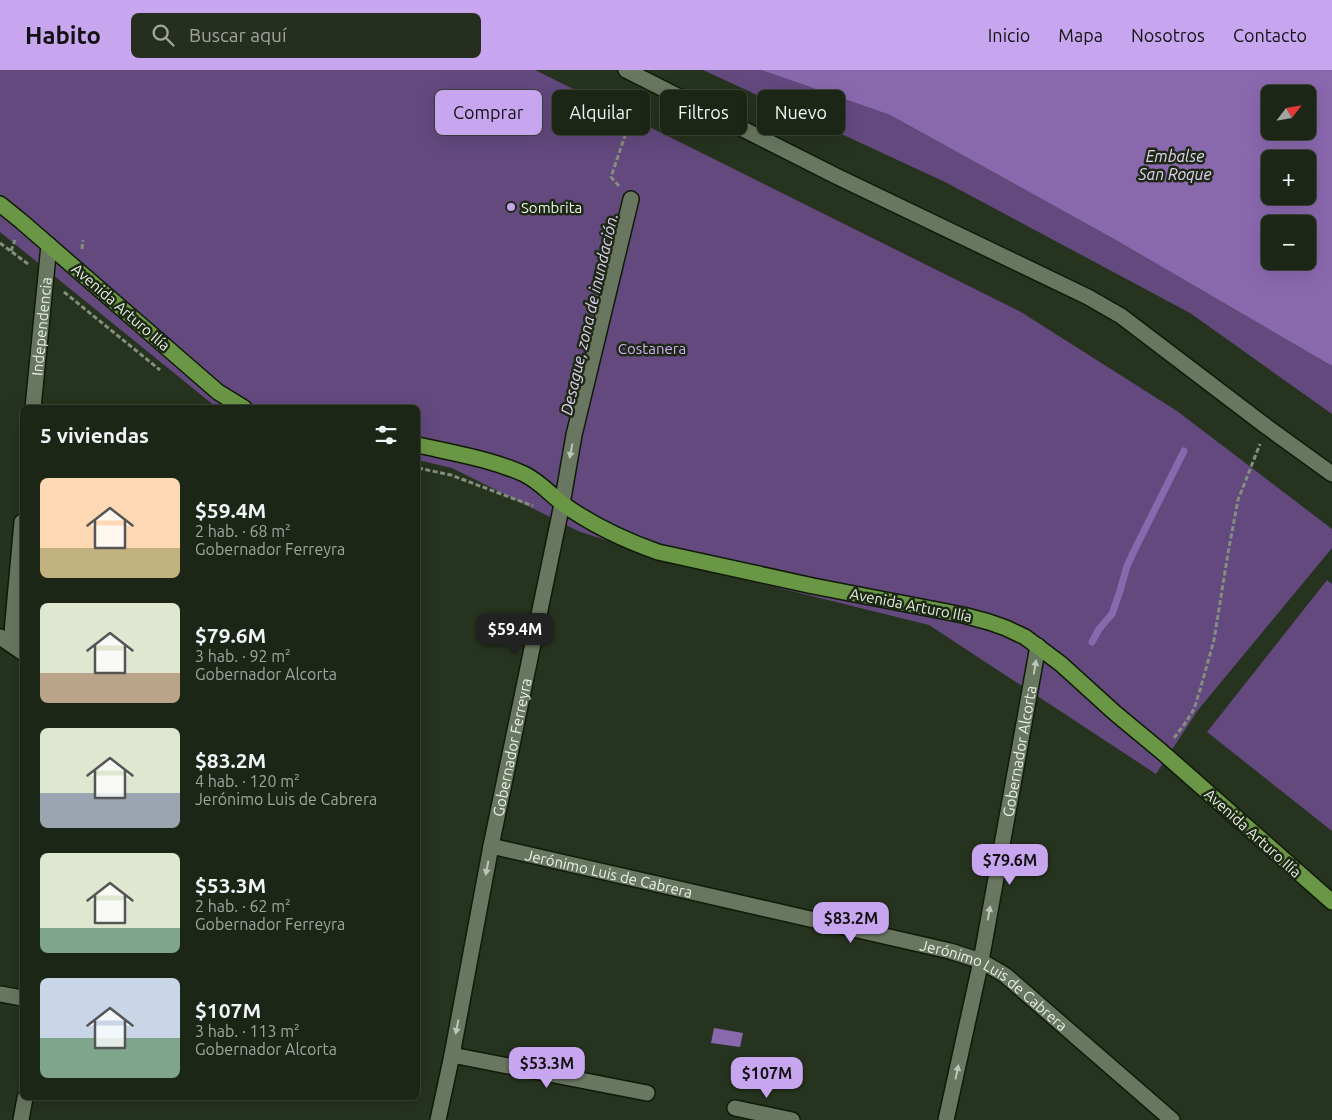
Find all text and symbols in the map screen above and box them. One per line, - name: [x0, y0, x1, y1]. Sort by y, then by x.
- search box: [131, 13, 481, 58]
- icon: search: [149, 21, 177, 49]
- text: Habito: [25, 22, 101, 49]
- text: Buscar aquí: [189, 24, 287, 46]
- text: Inicio: [988, 25, 1030, 45]
- text: Mapa: [1058, 25, 1103, 45]
- text: Nosotros: [1131, 25, 1205, 45]
- text: Contacto: [1233, 25, 1307, 45]
- north arrow: [1261, 85, 1316, 140]
- map controls: [1261, 85, 1316, 270]
- chip: Comprar: [435, 90, 542, 135]
- chip: Alquilar: [552, 90, 650, 135]
- chip: Filtros: [660, 90, 747, 135]
- chip: Nuevo: [757, 90, 845, 135]
- water label: Embalse San Roque: [1138, 147, 1211, 183]
- button: +: [1261, 150, 1316, 205]
- place label: Sombrita: [521, 199, 582, 216]
- marker: Sombrita: [505, 201, 517, 213]
- water label: Desague, zona de inundación.: [557, 211, 621, 417]
- button: −: [1261, 215, 1316, 270]
- street label: Avenida Arturo Ilía: [69, 260, 173, 354]
- street label: Independencia: [28, 276, 54, 377]
- park label: Costanera: [618, 340, 686, 357]
- icon: filters: [372, 421, 400, 449]
- text: 5 viviendas: [40, 423, 149, 447]
- one-way arrow: [567, 444, 575, 460]
- icon: home: [80, 498, 140, 558]
- text: $59.4M: [195, 498, 266, 522]
- text: 2 hab. · 68 m²: [195, 522, 291, 540]
- text: Gobernador Ferreyra: [195, 540, 345, 558]
- street label: Avenida Arturo Ilía: [848, 585, 974, 625]
- pin: $59.4M: [474, 612, 556, 655]
- text: $59.4M: [488, 620, 542, 638]
- icon: home: [80, 623, 140, 683]
- text: $79.6M: [195, 623, 266, 647]
- text: 3 hab. · 92 m²: [195, 647, 291, 665]
- one-way arrow: [1031, 659, 1039, 675]
- text: Gobernador Alcorta: [195, 665, 337, 683]
- street label: Gobernador Ferreyra: [489, 676, 534, 818]
- street label: Gobernador Alcorta: [999, 684, 1039, 818]
- icon: home: [80, 748, 140, 808]
- text: $83.2M: [195, 748, 266, 772]
- text: 4 hab. · 120 m²: [195, 772, 300, 790]
- street label: Avenida Arturo Ilía: [1201, 785, 1305, 881]
- text: Jerónimo Luis de Cabrera: [195, 790, 377, 808]
- pin: $79.6M: [969, 844, 1051, 886]
- street label: Jerónimo Luis de Cabrera: [524, 846, 694, 900]
- text: $79.6M: [983, 851, 1037, 869]
- one-way arrow: [483, 860, 491, 876]
- icon: home: [80, 873, 140, 933]
- text: $53.3M: [195, 873, 266, 897]
- text: 2 hab. · 62 m²: [195, 897, 291, 915]
- pin: $83.2M: [810, 902, 892, 944]
- one-way arrow: [986, 905, 994, 921]
- text: $83.2M: [824, 909, 878, 927]
- text: Gobernador Ferreyra: [195, 915, 345, 933]
- street label: Jerónimo Luis de Cabrera: [919, 936, 1071, 1034]
- icon: home: [80, 998, 140, 1058]
- text: $107M: [195, 998, 261, 1022]
- one-way arrow: [453, 1020, 461, 1036]
- text: 3 hab. · 113 m²: [195, 1022, 300, 1040]
- text: Gobernador Alcorta: [195, 1040, 337, 1058]
- pin: $53.3M: [506, 1046, 588, 1089]
- text: $53.3M: [520, 1054, 574, 1072]
- pin: $107M: [732, 1056, 802, 1099]
- text: $107M: [742, 1064, 792, 1082]
- one-way arrow: [953, 1064, 961, 1080]

